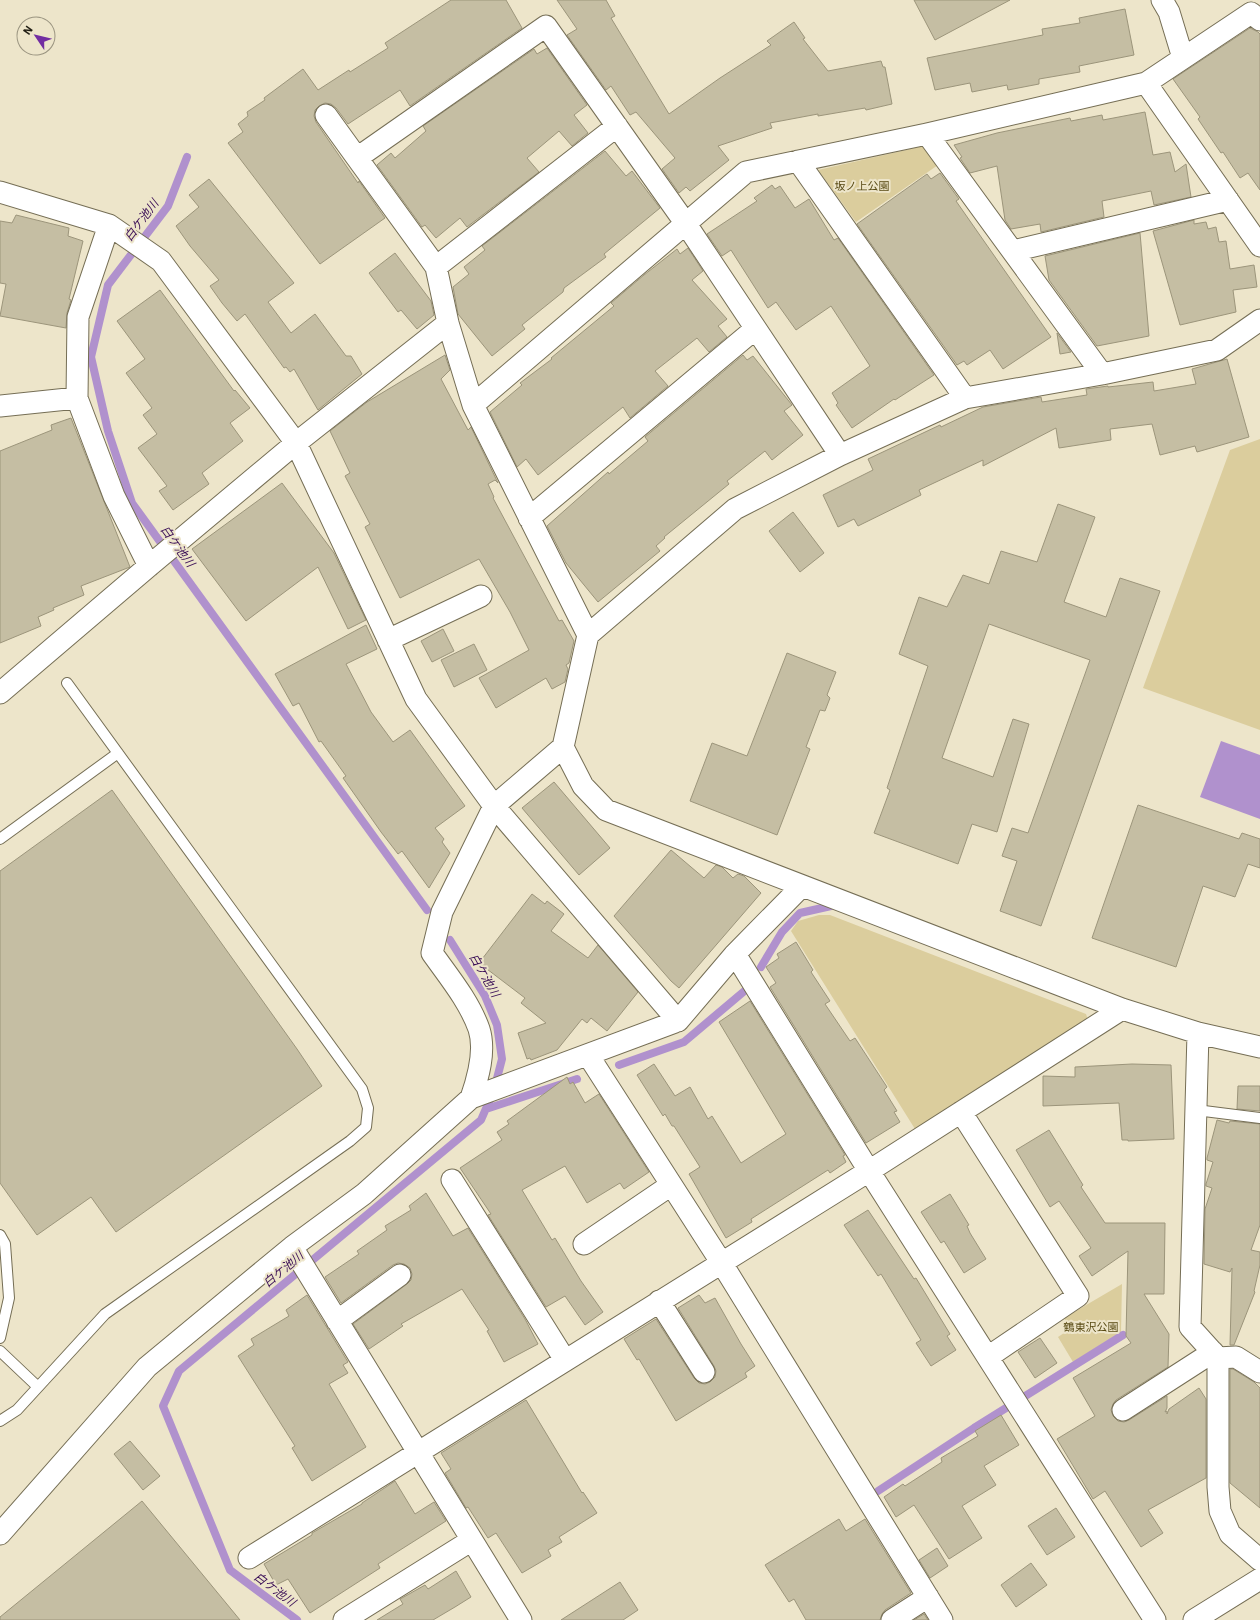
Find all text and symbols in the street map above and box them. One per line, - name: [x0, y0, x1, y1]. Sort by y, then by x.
- north arrow: [16, 16, 56, 56]
- text: N: [20, 23, 36, 38]
- park label: 坂ノ上公園: [835, 179, 890, 193]
- water label: 白ケ池川: [121, 195, 163, 244]
- water label: 白ケ池川: [158, 522, 199, 571]
- water label: 白ケ池川: [467, 950, 504, 1001]
- water label: 白ケ池川: [260, 1247, 308, 1290]
- park label: 鶴東沢公園: [1064, 1320, 1119, 1334]
- water label: 白ケ池川: [251, 1569, 300, 1611]

